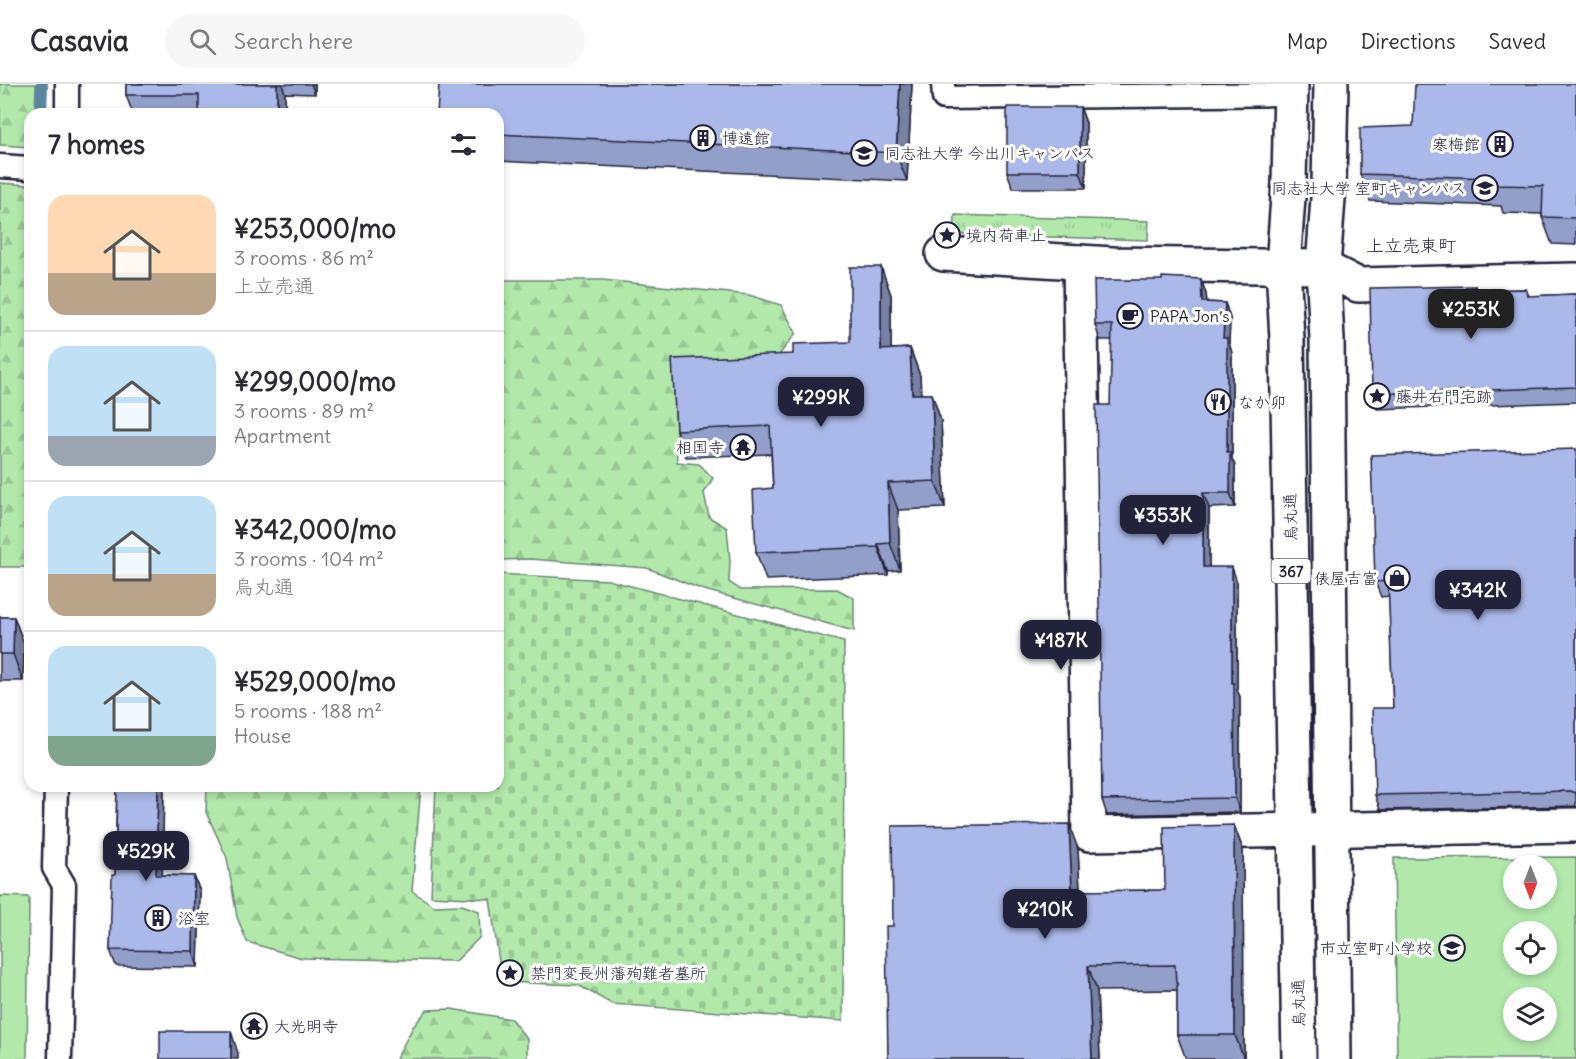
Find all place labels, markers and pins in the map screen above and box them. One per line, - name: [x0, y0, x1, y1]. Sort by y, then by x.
- building icon: 博遠館: [688, 123, 718, 153]
- place label: 博遠館: [722, 128, 770, 148]
- building icon: 寒梅館: [1485, 129, 1515, 159]
- place label: 寒梅館: [1432, 134, 1480, 154]
- school or university icon: 同志社大学 今出川キャンパス: [849, 138, 879, 168]
- place label: 同志社大学 今出川キャンパス: [884, 143, 1095, 163]
- school or university icon: 同志社大学 室町キャンパス: [1470, 173, 1500, 203]
- place label: 同志社大学 室町キャンパス: [1271, 178, 1466, 198]
- place icon: 境内荷車止: [932, 220, 962, 250]
- place label: 境内荷車止: [966, 225, 1046, 245]
- pin: ¥253K: [1429, 289, 1513, 340]
- cafe icon: PAPA Jon’s: [1115, 301, 1145, 331]
- place label: PAPA Jon’s: [1150, 306, 1230, 326]
- pin: ¥299K: [779, 377, 863, 428]
- place icon: 藤井右門宅跡: [1362, 381, 1392, 411]
- place label: 藤井右門宅跡: [1396, 386, 1492, 406]
- restaurant icon: なか卯: [1203, 387, 1233, 417]
- place label: なか卯: [1238, 392, 1286, 412]
- temple icon: 相国寺: [728, 432, 758, 462]
- place label: 相国寺: [676, 437, 724, 457]
- pin: ¥353K: [1121, 495, 1205, 546]
- shop icon: 俵屋吉富: [1382, 563, 1412, 593]
- place label: 俵屋吉富: [1314, 568, 1378, 588]
- pin: ¥342K: [1436, 570, 1520, 621]
- pin: ¥187K: [1019, 620, 1103, 671]
- pin: ¥529K: [104, 831, 188, 882]
- pin: ¥210K: [1003, 889, 1087, 940]
- building icon: 浴室: [143, 903, 173, 933]
- place label: 浴室: [178, 908, 210, 928]
- school or university icon: 市立室町小学校: [1437, 933, 1467, 963]
- place label: 市立室町小学校: [1320, 938, 1432, 958]
- place icon: 禁門変長州藩殉難者墓所: [495, 958, 525, 988]
- place label: 禁門変長州藩殉難者墓所: [530, 963, 706, 983]
- temple icon: 大光明寺: [239, 1011, 269, 1041]
- place label: 大光明寺: [274, 1016, 338, 1036]

